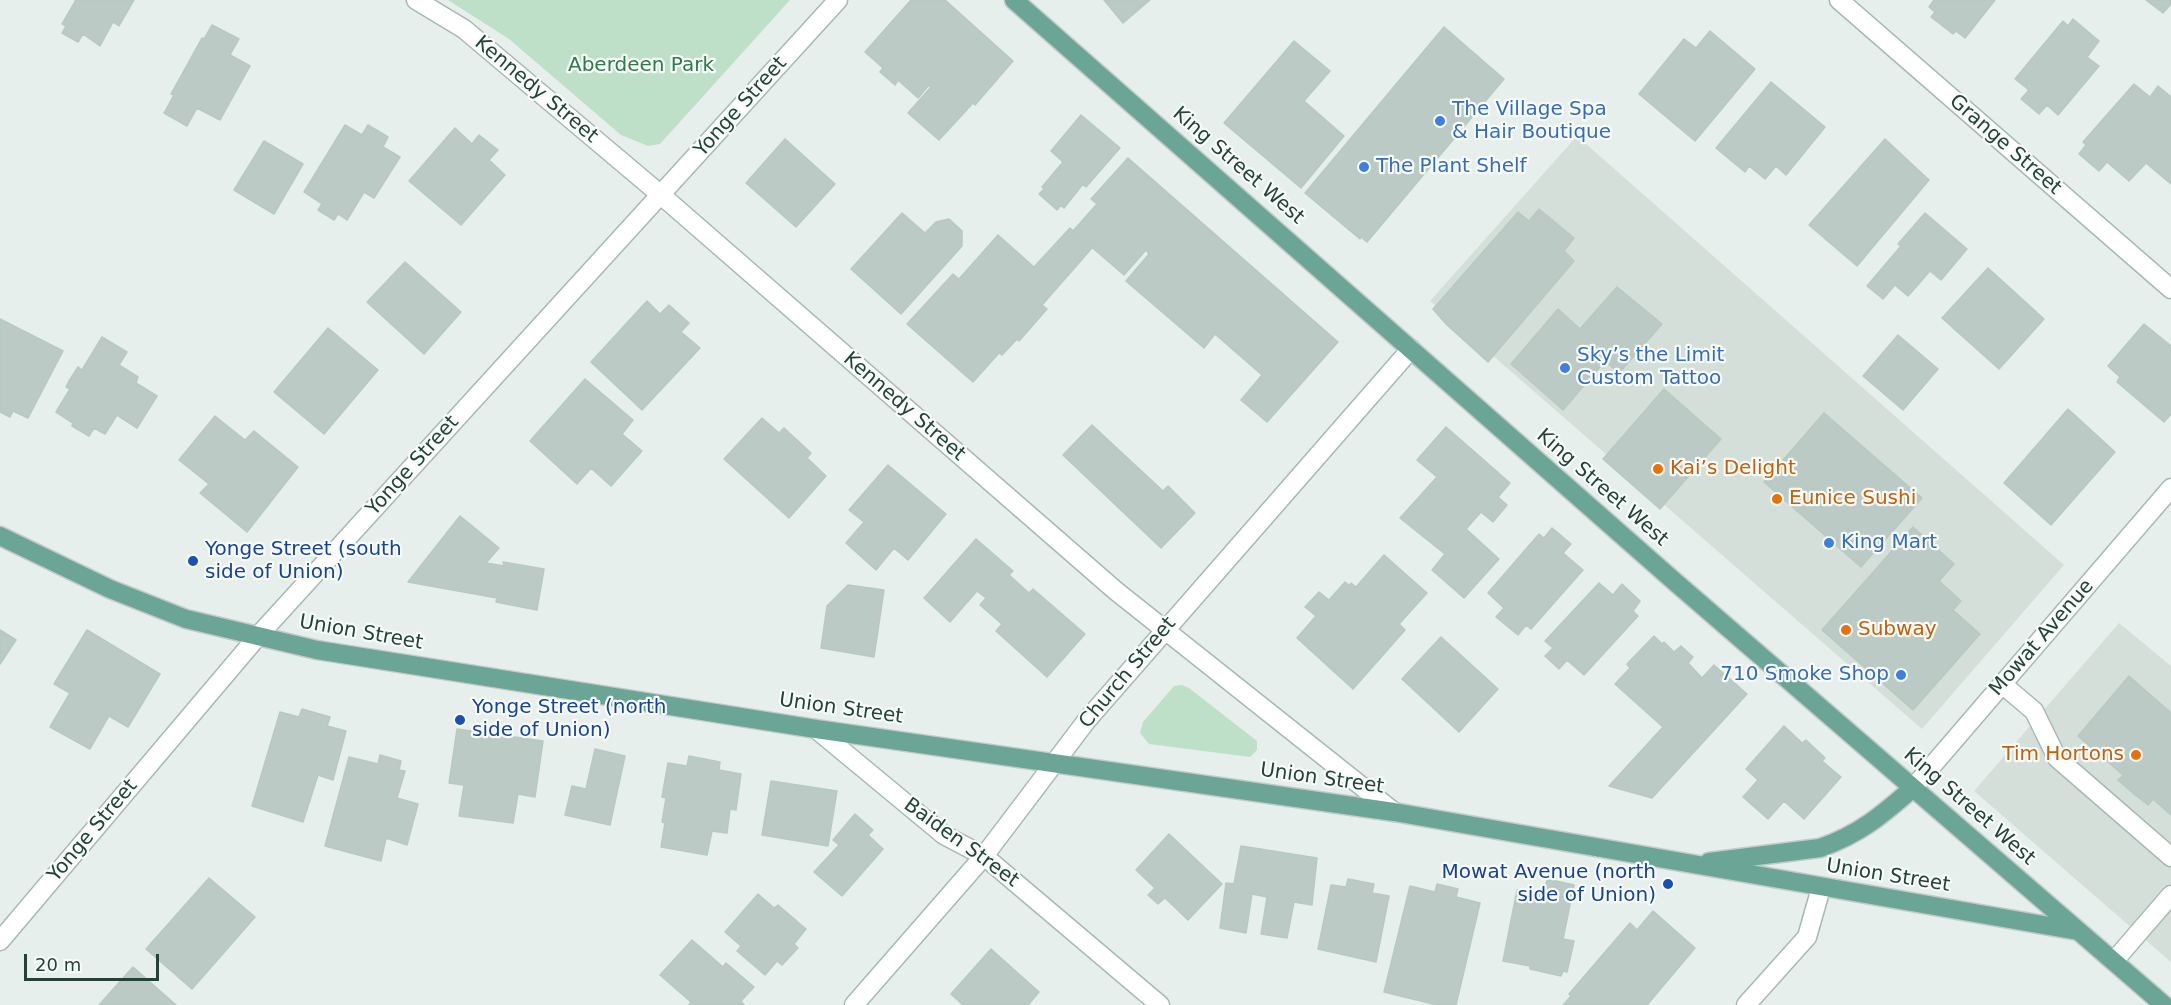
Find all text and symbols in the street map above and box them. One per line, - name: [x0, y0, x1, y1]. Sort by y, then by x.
- street label: Kennedy Street: [469, 31, 603, 149]
- street label: Yonge Street: [690, 52, 792, 162]
- park label: Aberdeen Park: [568, 54, 714, 78]
- street label: Grange Street: [1944, 90, 2066, 200]
- place label: The Village Spa & Hair Boutique: [1452, 98, 1611, 145]
- street label: King Street West: [1167, 102, 1309, 230]
- marker: The Village Spa & Hair Boutique: [1433, 114, 1447, 128]
- place label: The Plant Shelf: [1376, 155, 1527, 179]
- marker: The Plant Shelf: [1357, 160, 1371, 174]
- place label: Sky’s the Limit Custom Tattoo: [1577, 344, 1724, 391]
- street label: Kennedy Street: [838, 348, 970, 466]
- marker: Sky’s the Limit Custom Tattoo: [1558, 361, 1572, 375]
- street label: Yonge Street: [362, 411, 464, 521]
- street label: King Street West: [1531, 424, 1673, 552]
- place label: Kai’s Delight: [1670, 457, 1796, 481]
- marker: Kai’s Delight: [1651, 462, 1665, 476]
- place label: Eunice Sushi: [1789, 487, 1916, 511]
- marker: Eunice Sushi: [1770, 492, 1784, 506]
- place label: King Mart: [1841, 531, 1937, 555]
- marker: King Mart: [1822, 536, 1836, 550]
- place label: Yonge Street (south side of Union): [205, 538, 402, 585]
- marker: Yonge Street (south side of Union): [186, 554, 200, 568]
- street label: Mowat Avenue: [1985, 575, 2099, 701]
- street label: Union Street: [297, 610, 425, 656]
- street label: Church Street: [1074, 612, 1182, 734]
- place label: Subway: [1858, 618, 1937, 642]
- marker: Subway: [1839, 623, 1853, 637]
- place label: 710 Smoke Shop: [1720, 663, 1889, 687]
- marker: 710 Smoke Shop: [1894, 668, 1908, 682]
- street label: Union Street: [777, 688, 905, 730]
- place label: Yonge Street (north side of Union): [472, 696, 666, 743]
- marker: Yonge Street (north side of Union): [453, 713, 467, 727]
- street label: King Street West: [1898, 743, 2040, 871]
- place label: Tim Hortons: [2002, 743, 2124, 767]
- marker: Tim Hortons: [2129, 748, 2143, 762]
- street label: Union Street: [1258, 758, 1386, 800]
- street label: Yonge Street: [43, 775, 143, 887]
- street label: Baiden Street: [899, 793, 1023, 893]
- street label: Union Street: [1824, 854, 1952, 898]
- place label: Mowat Avenue (north side of Union): [1442, 861, 1656, 908]
- marker: Mowat Avenue (north side of Union): [1661, 877, 1675, 891]
- scale bar: [27, 942, 162, 980]
- text: 20 m: [35, 954, 81, 975]

